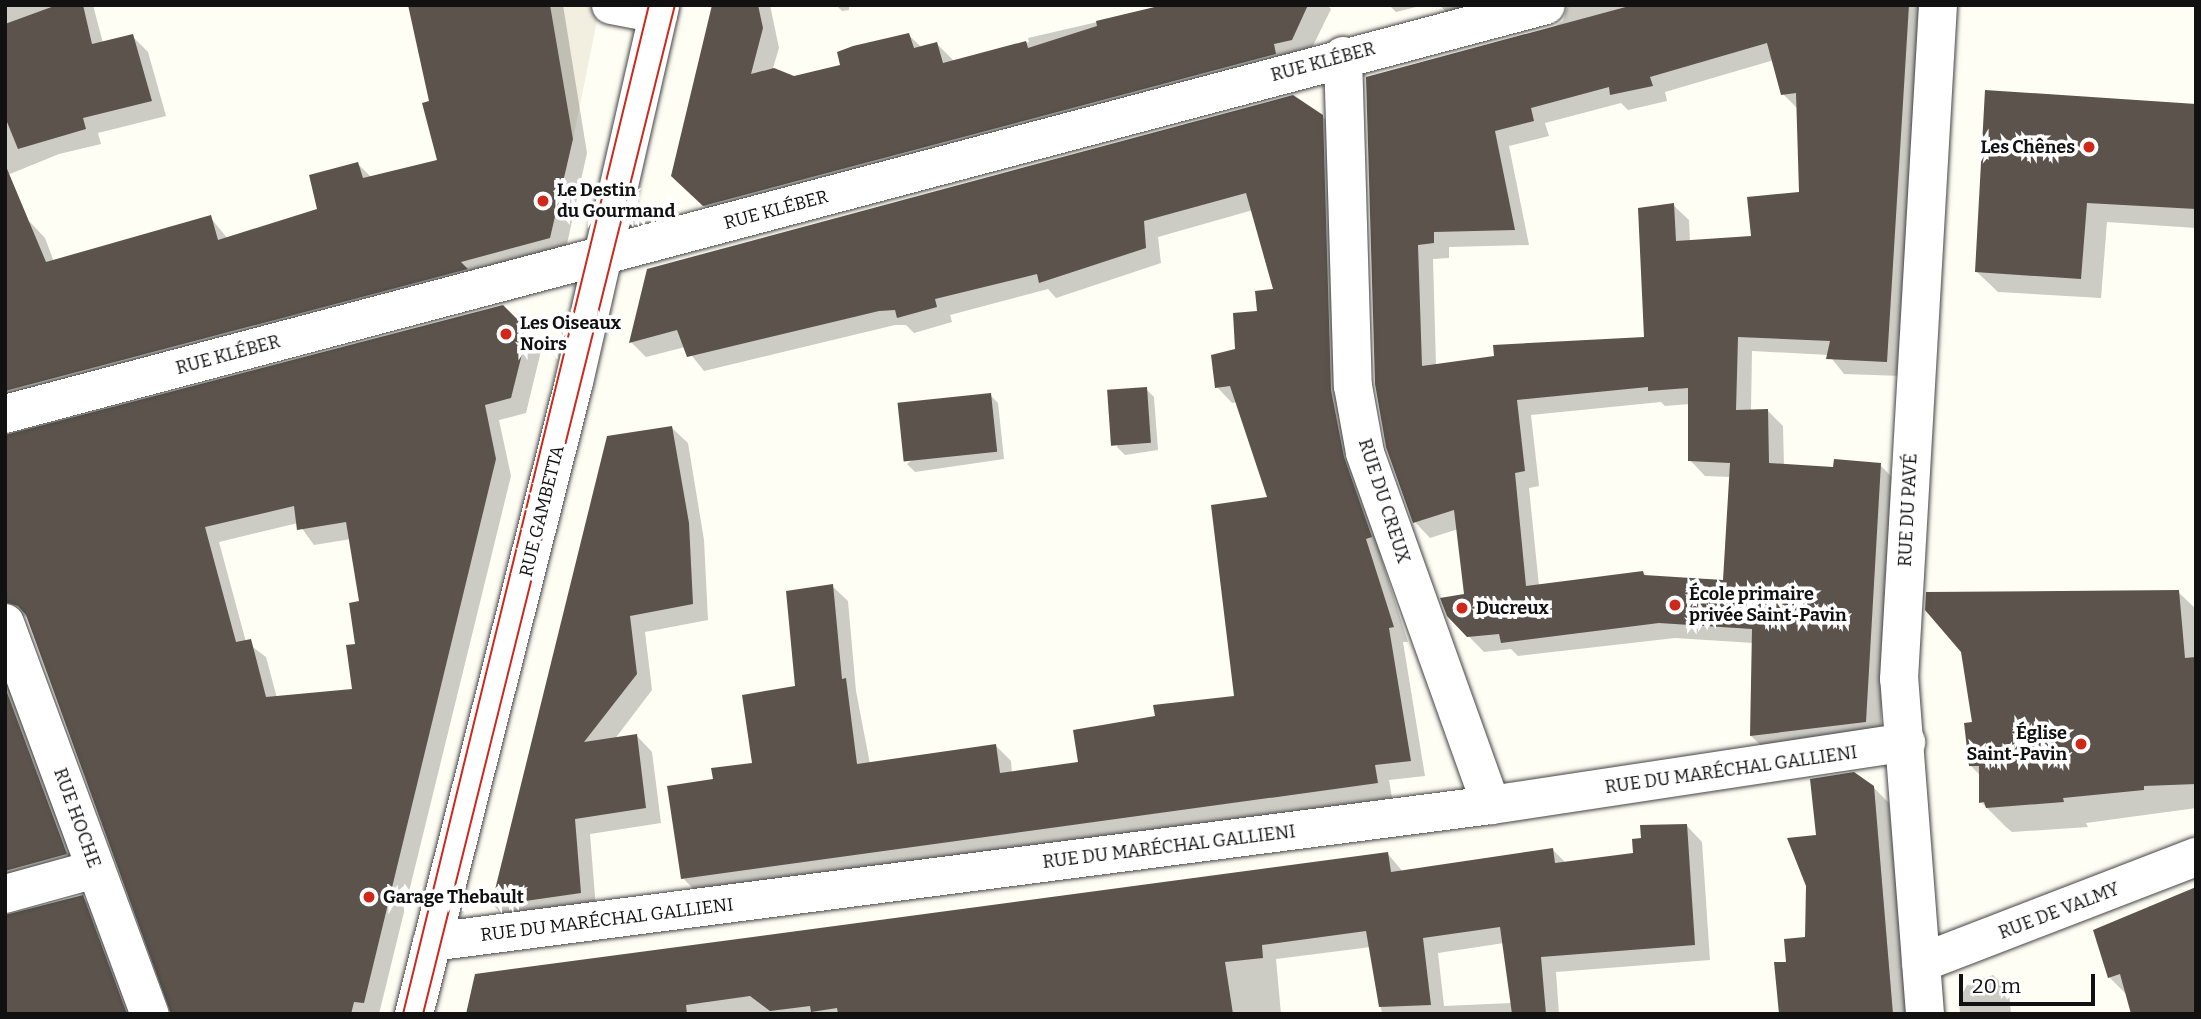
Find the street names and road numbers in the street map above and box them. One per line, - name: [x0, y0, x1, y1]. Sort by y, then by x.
- street label: RUE KLÉBER: [1268, 38, 1378, 86]
- street label: RUE KLÉBER: [721, 186, 831, 234]
- street label: RUE KLÉBER: [173, 331, 283, 379]
- street label: RUE DU CREUX: [1354, 436, 1414, 566]
- street label: RUE GAMBETTA: [515, 443, 569, 579]
- street label: RUE DU PAVÉ: [1894, 453, 1922, 567]
- street label: RUE DU MARÉCHAL GALLIENI: [1603, 742, 1859, 798]
- street label: RUE HOCHE: [49, 765, 105, 871]
- street label: RUE DU MARÉCHAL GALLIENI: [1041, 821, 1297, 873]
- street label: RUE DE VALMY: [1996, 878, 2122, 944]
- street label: RUE DU MARÉCHAL GALLIENI: [479, 894, 735, 946]

